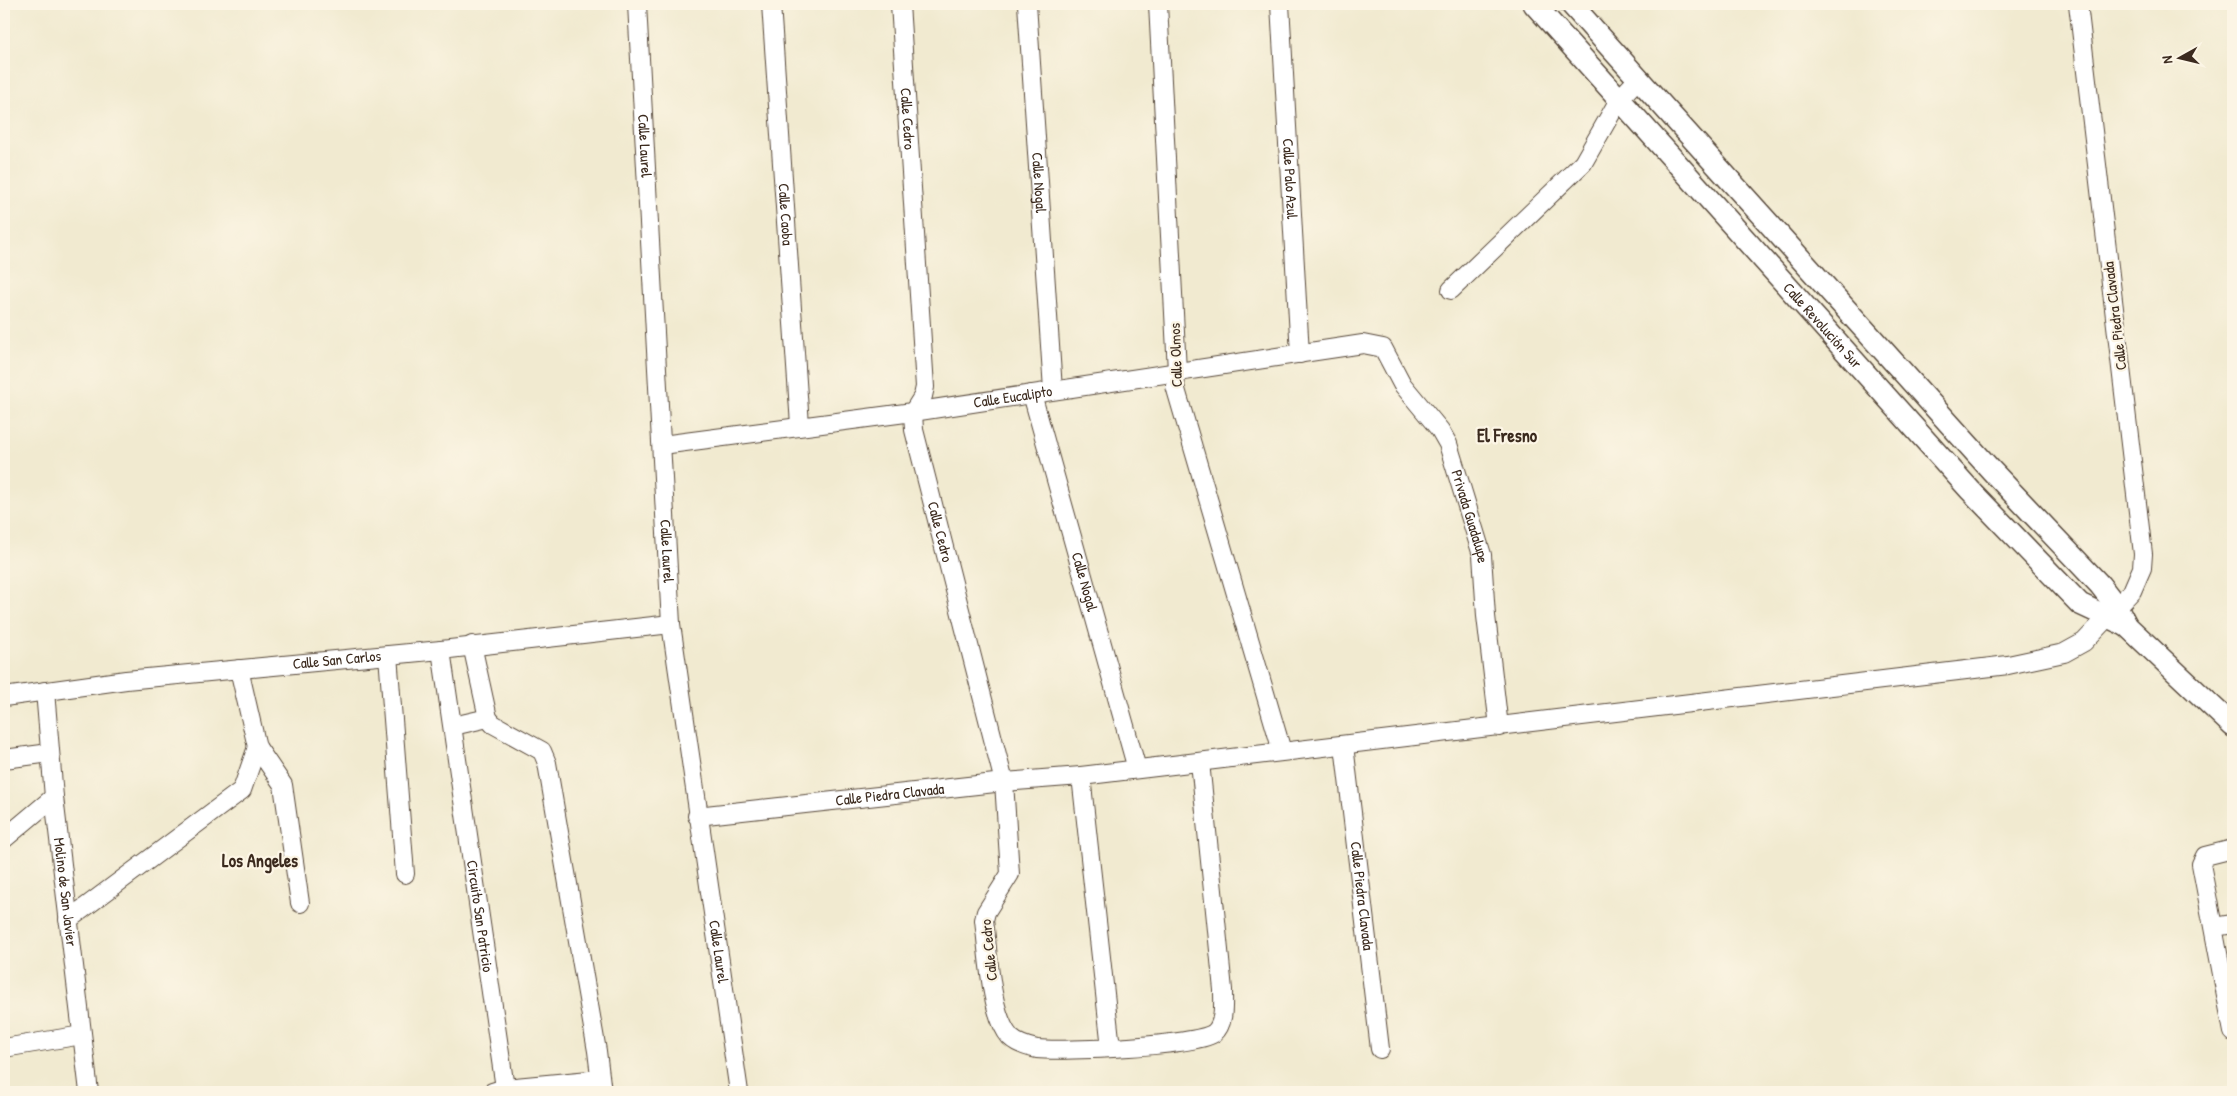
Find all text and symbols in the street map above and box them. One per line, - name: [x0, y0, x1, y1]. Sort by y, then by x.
- north arrow: [2154, 32, 2204, 82]
- text: N: [2157, 54, 2177, 65]
- street label: Calle Cedro: [895, 87, 920, 150]
- street label: Calle Laurel: [633, 114, 657, 178]
- street label: Calle Palo Azul: [1278, 138, 1303, 219]
- street label: Calle Nogal: [1027, 152, 1052, 214]
- street label: Calle Caoba: [773, 183, 799, 246]
- street label: Calle Piedra Clavada: [2097, 260, 2132, 372]
- street label: Calle Revolución Sur: [1779, 278, 1867, 373]
- street label: Calle Olmos: [1164, 322, 1187, 388]
- street label: Calle Eucalipto: [972, 380, 1053, 413]
- district label: El Fresno: [1477, 423, 1538, 448]
- street label: Privada Guadalupe: [1446, 467, 1494, 564]
- street label: Calle Cedro: [923, 499, 958, 564]
- street label: Calle Laurel: [655, 519, 680, 583]
- street label: Calle Nogal: [1067, 550, 1103, 614]
- street label: Calle San Carlos: [292, 645, 382, 674]
- street label: Calle Piedra Clavada: [834, 778, 945, 811]
- street label: Molino de San Javier: [49, 836, 83, 948]
- street label: Calle Piedra Clavada: [1346, 840, 1379, 952]
- district label: Los Angeles: [222, 848, 298, 874]
- street label: Circuito San Patricio: [462, 859, 499, 974]
- street label: Calle Cedro: [975, 918, 1002, 982]
- street label: Calle Laurel: [704, 919, 734, 984]

